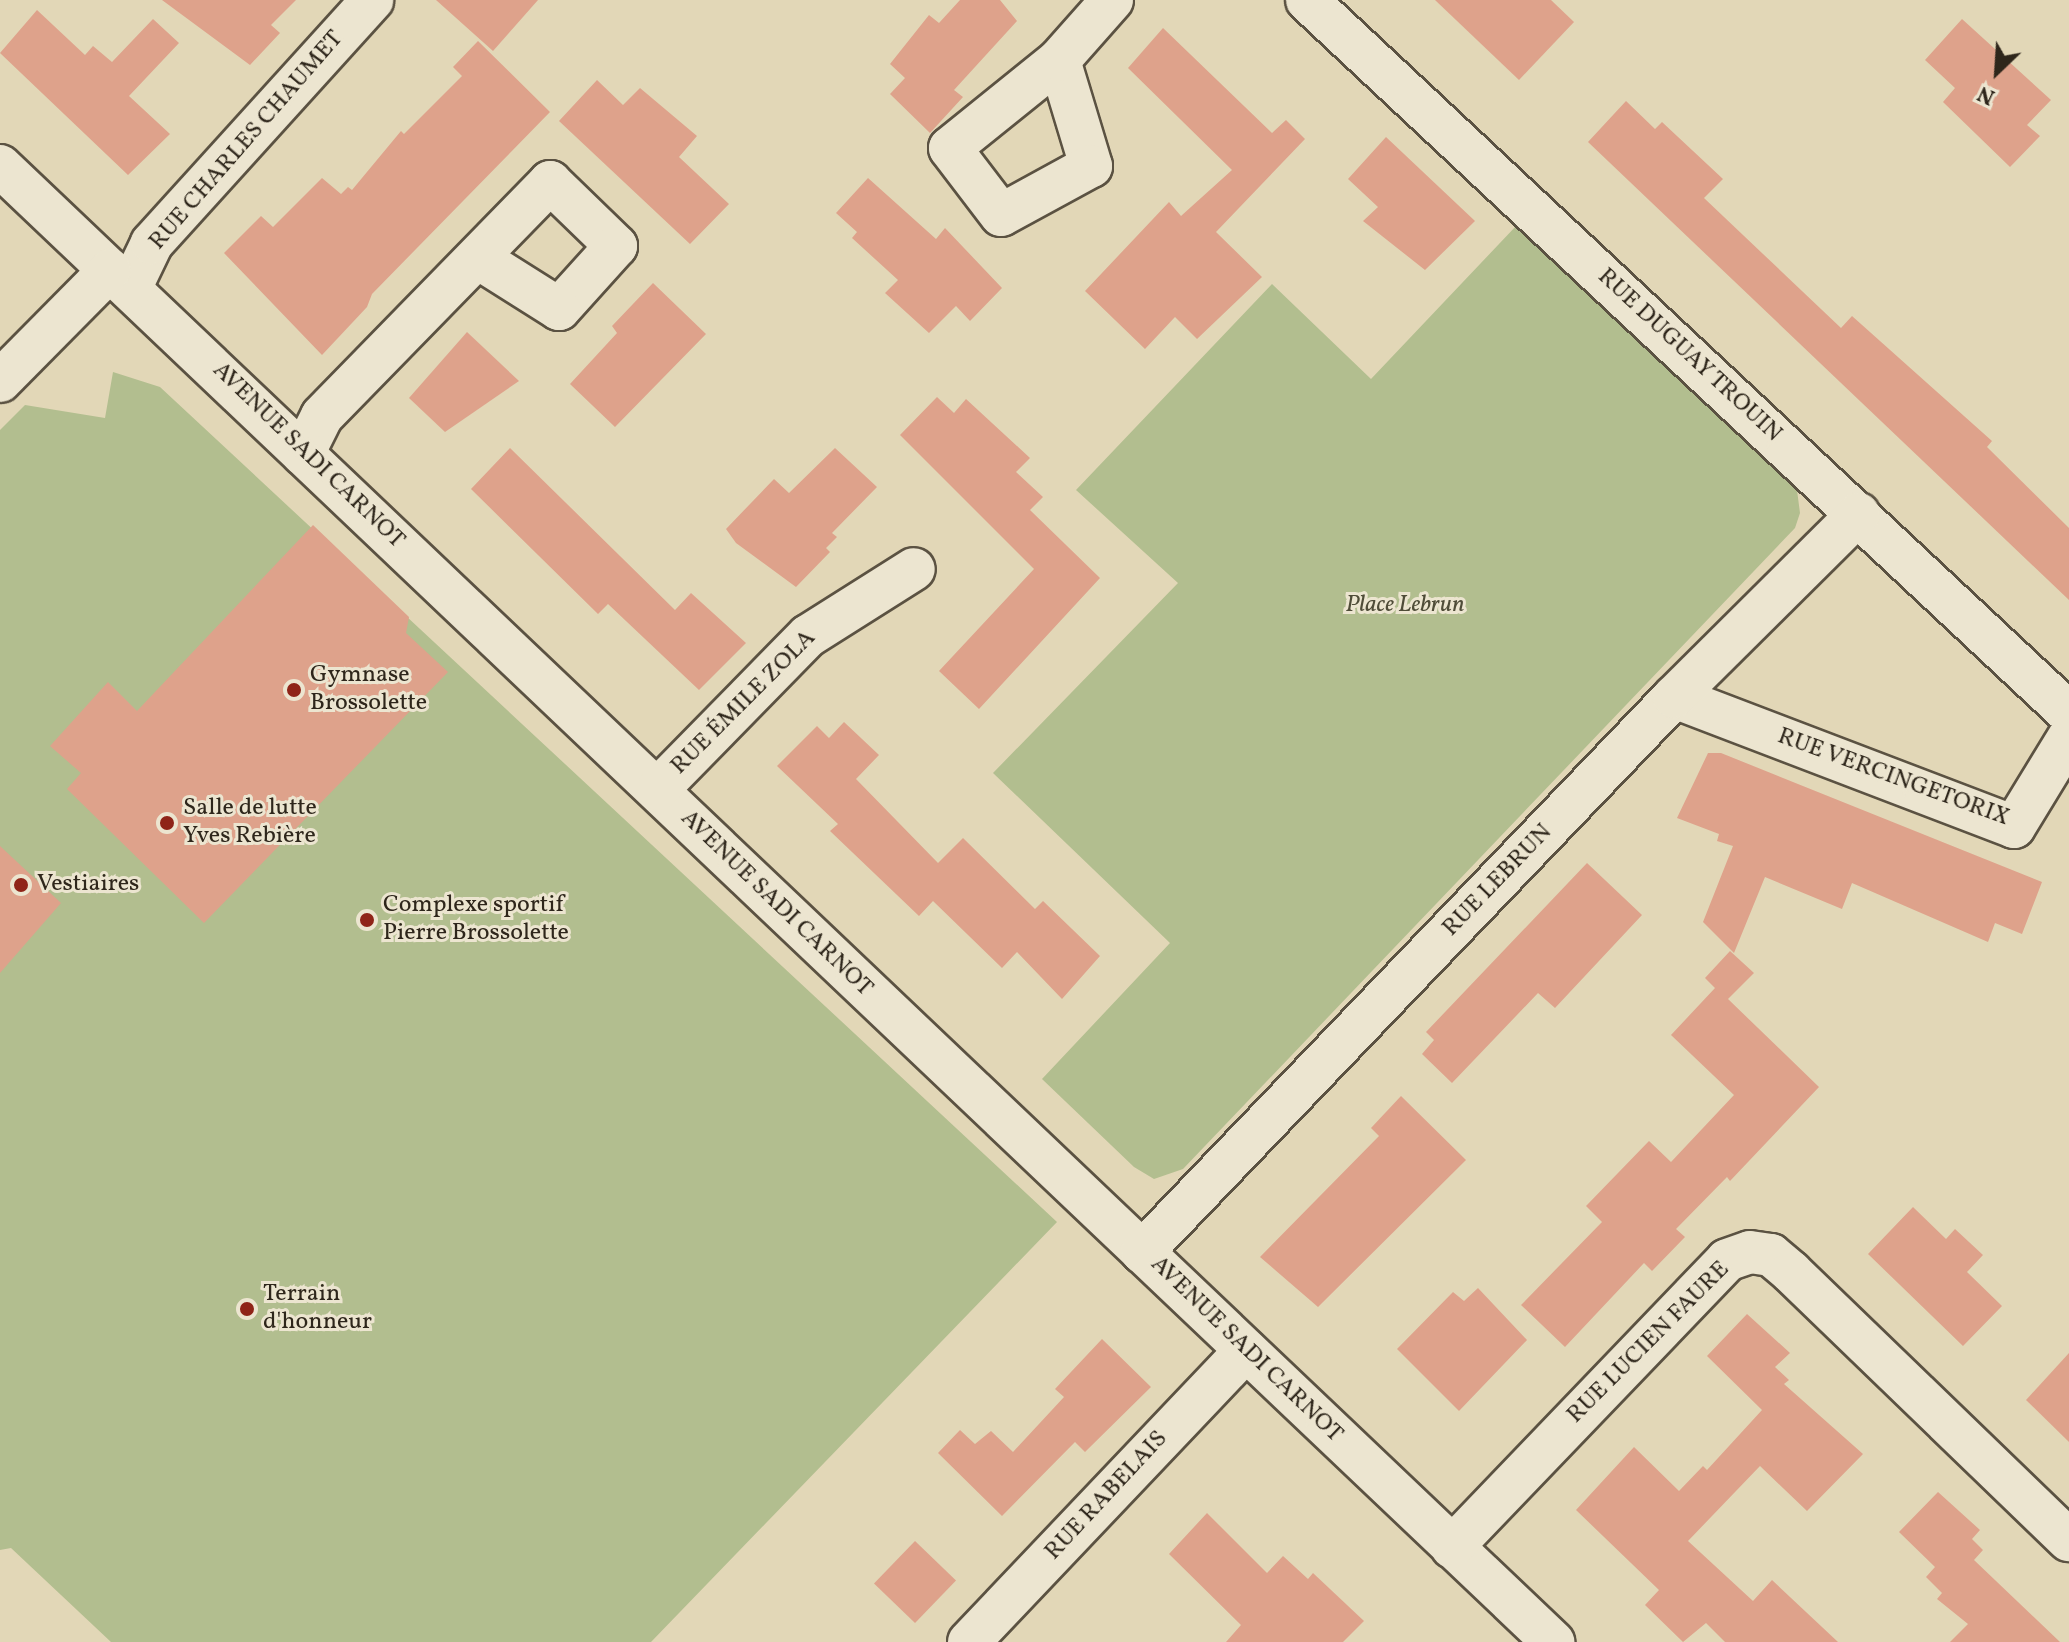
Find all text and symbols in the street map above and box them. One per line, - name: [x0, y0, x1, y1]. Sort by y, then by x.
- street label: RUE CHARLES CHAUMET: [144, 26, 350, 256]
- north arrow: [1957, 32, 2037, 112]
- text: N: [1973, 77, 2000, 112]
- street label: RUE DUGUAY TROUIN: [1590, 263, 1788, 449]
- street label: AVENUE SADI CARNOT: [206, 357, 410, 555]
- park label: Place Lebrun: [1346, 592, 1464, 620]
- street label: RUE ÉMILE ZOLA: [666, 625, 822, 781]
- place label: Gymnase Brossolette: [310, 662, 427, 718]
- marker: Gymnase Brossolette: [285, 681, 303, 699]
- street label: RUE VERCINGETORIX: [1773, 723, 2013, 833]
- place label: Salle de lutte Yves Rebière: [183, 795, 317, 851]
- street label: AVENUE SADI CARNOT: [674, 805, 878, 1003]
- marker: Salle de lutte Yves Rebière: [158, 814, 176, 832]
- street label: RUE LEBRUN: [1437, 819, 1559, 943]
- place label: Vestiaires: [37, 871, 139, 899]
- marker: Vestiaires: [12, 876, 30, 894]
- place label: Complexe sportif Pierre Brossolette: [383, 892, 569, 948]
- marker: Complexe sportif Pierre Brossolette: [358, 911, 376, 929]
- street label: AVENUE SADI CARNOT: [1144, 1251, 1348, 1449]
- street label: RUE LUCIEN FAURE: [1562, 1256, 1736, 1430]
- place label: Terrain d'honneur: [263, 1281, 372, 1337]
- marker: Terrain d'honneur: [238, 1300, 256, 1318]
- street label: RUE RABELAIS: [1040, 1425, 1174, 1567]

